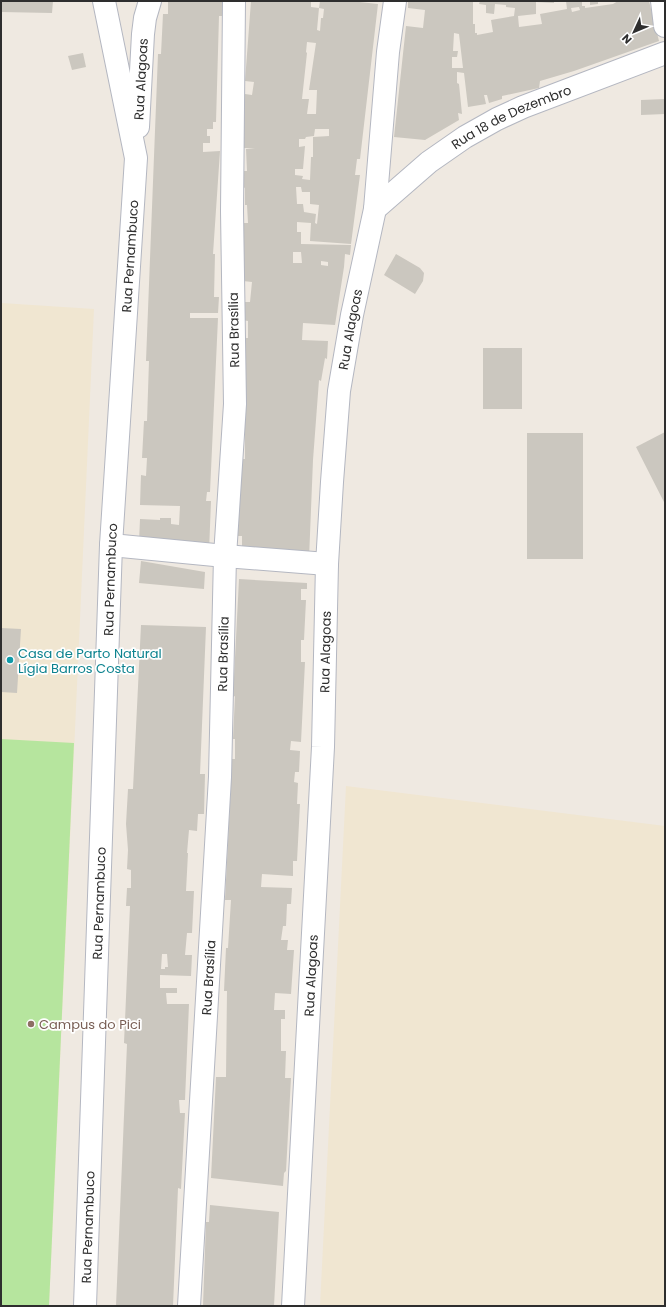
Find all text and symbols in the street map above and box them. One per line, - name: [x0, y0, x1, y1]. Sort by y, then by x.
- north arrow: [614, 12, 654, 52]
- text: N: [618, 30, 635, 47]
- street label: Rua Alagoas: [129, 37, 152, 121]
- street label: Rua 18 de Dezembro: [447, 80, 574, 153]
- street label: Rua Pernambuco: [117, 199, 143, 313]
- street label: Rua Alagoas: [333, 287, 367, 371]
- street label: Rua Brasília: [224, 292, 244, 368]
- street label: Rua Pernambuco: [98, 522, 122, 636]
- street label: Rua Alagoas: [315, 610, 335, 693]
- street label: Rua Brasília: [212, 616, 233, 692]
- place label: Casa de Parto Natural Lígia Barros Costa: [18, 644, 162, 678]
- marker: Casa de Parto Natural Lígia Barros Costa: [5, 655, 15, 665]
- street label: Rua Pernambuco: [87, 847, 110, 960]
- street label: Rua Alagoas: [299, 934, 322, 1017]
- street label: Rua Brasília: [197, 939, 220, 1016]
- place label: Campus do Pici: [39, 1015, 141, 1034]
- marker: Campus do Pici: [26, 1019, 36, 1029]
- street label: Rua Pernambuco: [76, 1170, 99, 1284]

